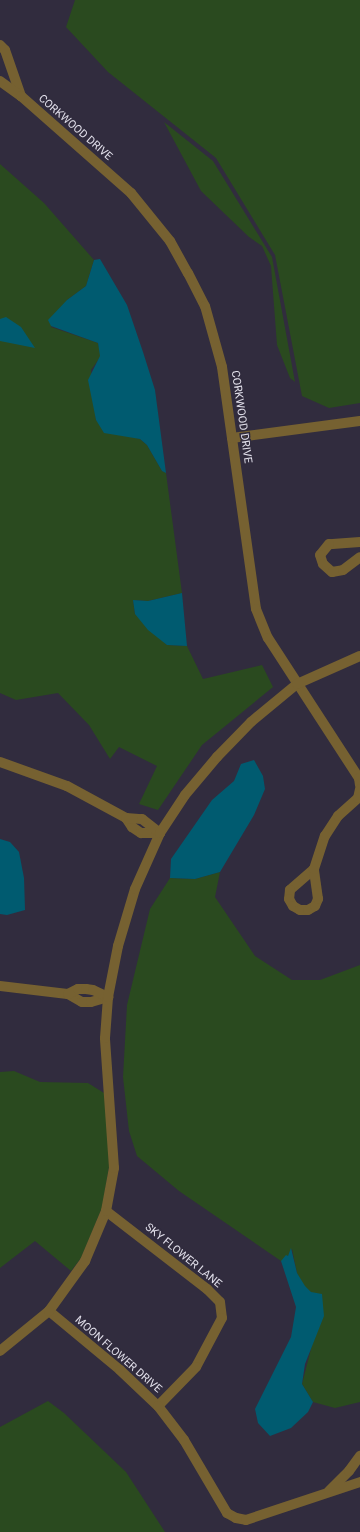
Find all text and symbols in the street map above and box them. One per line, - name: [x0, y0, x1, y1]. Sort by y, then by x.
- street label: CORKWOOD DRIVE: [35, 92, 115, 164]
- street label: CORKWOOD DRIVE: [228, 370, 254, 464]
- street label: SKY FLOWER LANE: [142, 1221, 224, 1291]
- street label: MOON FLOWER DRIVE: [72, 1314, 164, 1396]

